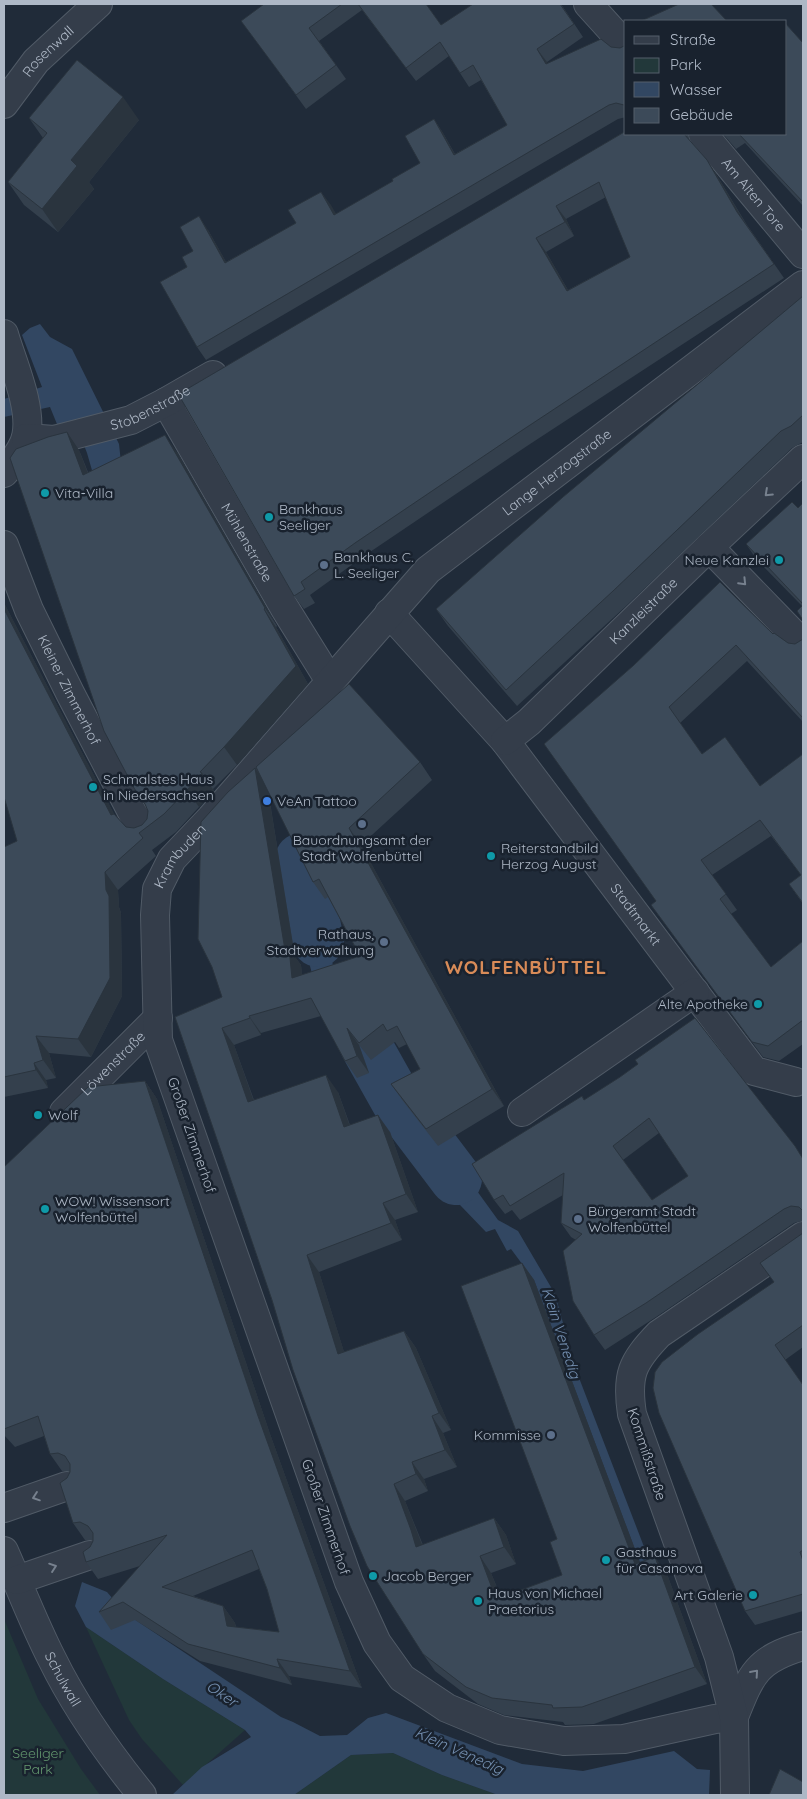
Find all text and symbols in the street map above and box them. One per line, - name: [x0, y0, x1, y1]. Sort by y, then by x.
- legend: [624, 20, 787, 135]
- street label: Rosenwall: [18, 22, 78, 80]
- text: Straße: [670, 30, 716, 49]
- text: Park: [670, 55, 702, 74]
- text: Wasser: [670, 80, 722, 99]
- text: Gebäude: [670, 105, 733, 124]
- street label: Am Alten Tore: [718, 154, 790, 235]
- street label: Stobenstraße: [108, 381, 194, 434]
- street label: Lange Herzogstraße: [498, 425, 615, 519]
- place label: Vita-Villa: [55, 484, 113, 502]
- marker: Vita-Villa: [39, 487, 51, 499]
- one-way arrow: [764, 487, 773, 496]
- street label: Mühlenstraße: [217, 500, 277, 585]
- place label: Bankhaus Seeliger: [279, 500, 343, 534]
- marker: Bankhaus Seeliger: [263, 511, 275, 523]
- place label: Bankhaus C. L. Seeliger: [334, 548, 413, 582]
- place label: Neue Kanzlei: [684, 551, 769, 569]
- marker: Neue Kanzlei: [773, 554, 785, 566]
- marker: Bankhaus C. L. Seeliger: [318, 559, 330, 571]
- street label: Kanzleistraße: [605, 574, 681, 648]
- one-way arrow: [737, 576, 746, 585]
- street label: Kleiner Zimmerhof: [34, 632, 104, 748]
- place label: Schmalstes Haus in Niedersachsen: [103, 770, 214, 804]
- marker: Schmalstes Haus in Niedersachsen: [87, 781, 99, 793]
- place label: VeAn Tattoo: [277, 792, 357, 810]
- marker: VeAn Tattoo: [261, 795, 273, 807]
- marker: Bauordnungsamt der Stadt Wolfenbüttel: [356, 818, 368, 830]
- street label: Krambuden: [150, 820, 210, 891]
- place label: Bauordnungsamt der Stadt Wolfenbüttel: [293, 831, 432, 865]
- place label: Reiterstandbild Herzog August: [501, 839, 599, 873]
- marker: Reiterstandbild Herzog August: [485, 850, 497, 862]
- street label: Stadtmarkt: [607, 880, 665, 949]
- place label: Rathaus, Stadtverwaltung: [267, 925, 374, 959]
- marker: Rathaus, Stadtverwaltung: [378, 936, 390, 948]
- district label: WOLFENBÜTTEL: [445, 955, 607, 979]
- place label: Alte Apotheke: [658, 995, 748, 1013]
- marker: Alte Apotheke: [752, 998, 764, 1010]
- street label: Löwenstraße: [77, 1027, 149, 1099]
- street label: Großer Zimmerhof: [164, 1075, 220, 1195]
- place label: Wolf: [48, 1106, 78, 1124]
- marker: Wolf: [32, 1109, 44, 1121]
- place label: WOW! Wissensort Wolfenbüttel: [55, 1192, 170, 1226]
- place label: Bürgeramt Stadt Wolfenbüttel: [588, 1202, 696, 1236]
- marker: WOW! Wissensort Wolfenbüttel: [39, 1203, 51, 1215]
- marker: Bürgeramt Stadt Wolfenbüttel: [572, 1213, 584, 1225]
- water label: Klein Venedig: [538, 1285, 586, 1382]
- street label: Kommißstraße: [624, 1406, 670, 1503]
- place label: Kommisse: [474, 1426, 541, 1444]
- marker: Kommisse: [545, 1429, 557, 1441]
- street label: Großer Zimmerhof: [298, 1457, 354, 1577]
- one-way arrow: [32, 1491, 40, 1501]
- place label: Gasthaus für Casanova: [616, 1543, 703, 1577]
- marker: Gasthaus für Casanova: [600, 1554, 612, 1566]
- one-way arrow: [49, 1563, 57, 1573]
- place label: Jacob Berger: [383, 1567, 472, 1585]
- marker: Jacob Berger: [367, 1570, 379, 1582]
- place label: Haus von Michael Praetorius: [488, 1584, 602, 1618]
- place label: Art Galerie: [674, 1586, 743, 1604]
- marker: Art Galerie: [747, 1589, 759, 1601]
- marker: Haus von Michael Praetorius: [472, 1595, 484, 1607]
- street label: Schulwall: [41, 1649, 85, 1710]
- one-way arrow: [750, 1670, 759, 1679]
- water label: Oker: [203, 1676, 243, 1712]
- water label: Klein Venedig: [412, 1723, 508, 1779]
- park label: Seeliger Park: [12, 1744, 64, 1778]

